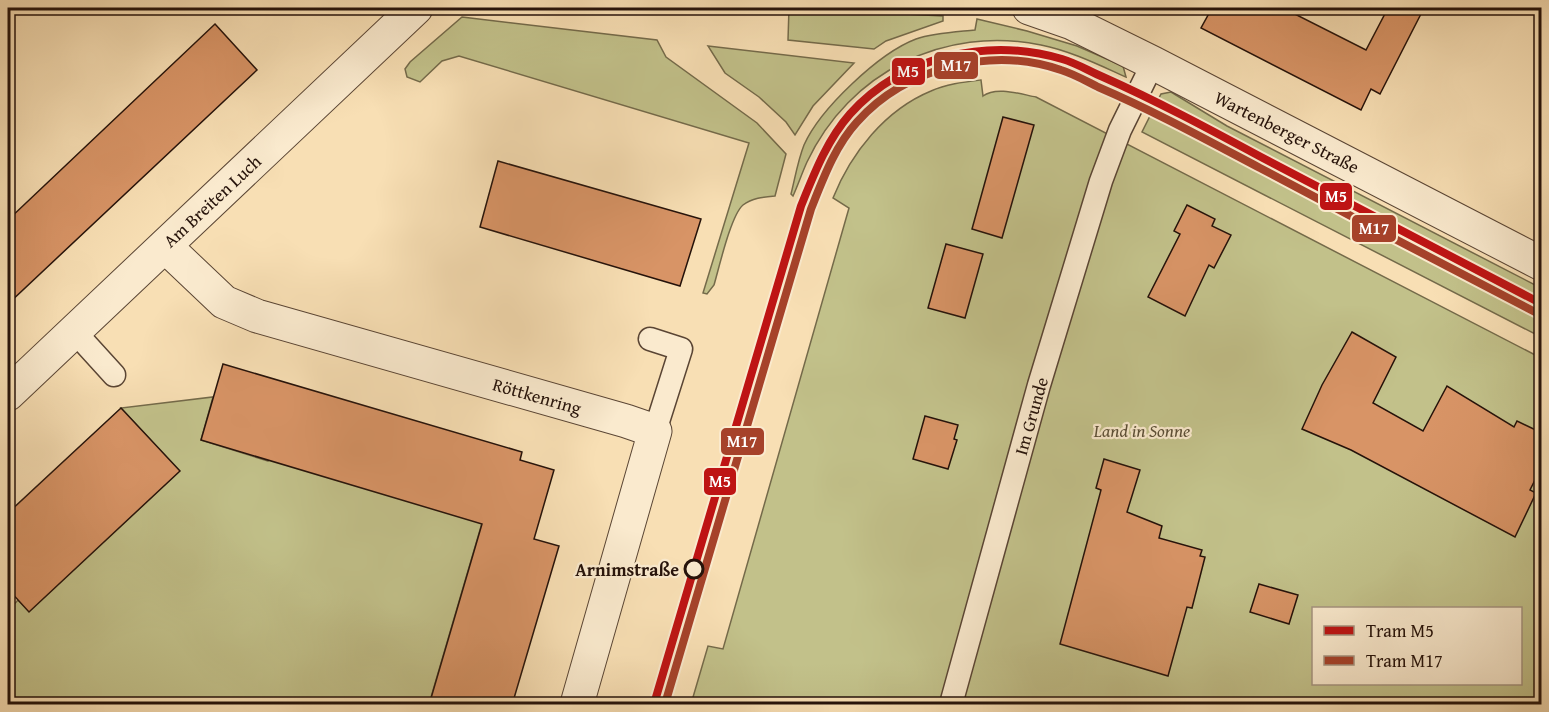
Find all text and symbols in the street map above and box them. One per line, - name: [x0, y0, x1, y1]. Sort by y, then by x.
- line badge: M17: [933, 51, 979, 80]
- text: M17: [941, 53, 971, 77]
- line badge: M5: [891, 57, 926, 86]
- text: M5: [897, 59, 919, 83]
- street label: Wartenberger Straße: [1210, 84, 1364, 180]
- street label: Am Breiten Luch: [157, 148, 267, 254]
- line badge: M5: [1319, 182, 1353, 211]
- text: M5: [1325, 184, 1347, 208]
- line badge: M17: [1351, 214, 1397, 243]
- text: M17: [1359, 216, 1389, 240]
- street label: Röttkenring: [489, 370, 585, 422]
- street label: Im Grunde: [1007, 374, 1055, 458]
- park label: Land in Sonne: [1093, 417, 1190, 444]
- line badge: M17: [720, 427, 765, 456]
- text: M17: [727, 429, 757, 453]
- line badge: M5: [703, 467, 737, 496]
- text: M5: [709, 469, 731, 493]
- place label: Arnimstraße: [575, 556, 679, 583]
- marker: Arnimstraße: [684, 559, 704, 579]
- legend: [1312, 607, 1522, 685]
- text: Tram M5: [1366, 617, 1434, 644]
- text: Tram M17: [1366, 647, 1443, 674]

